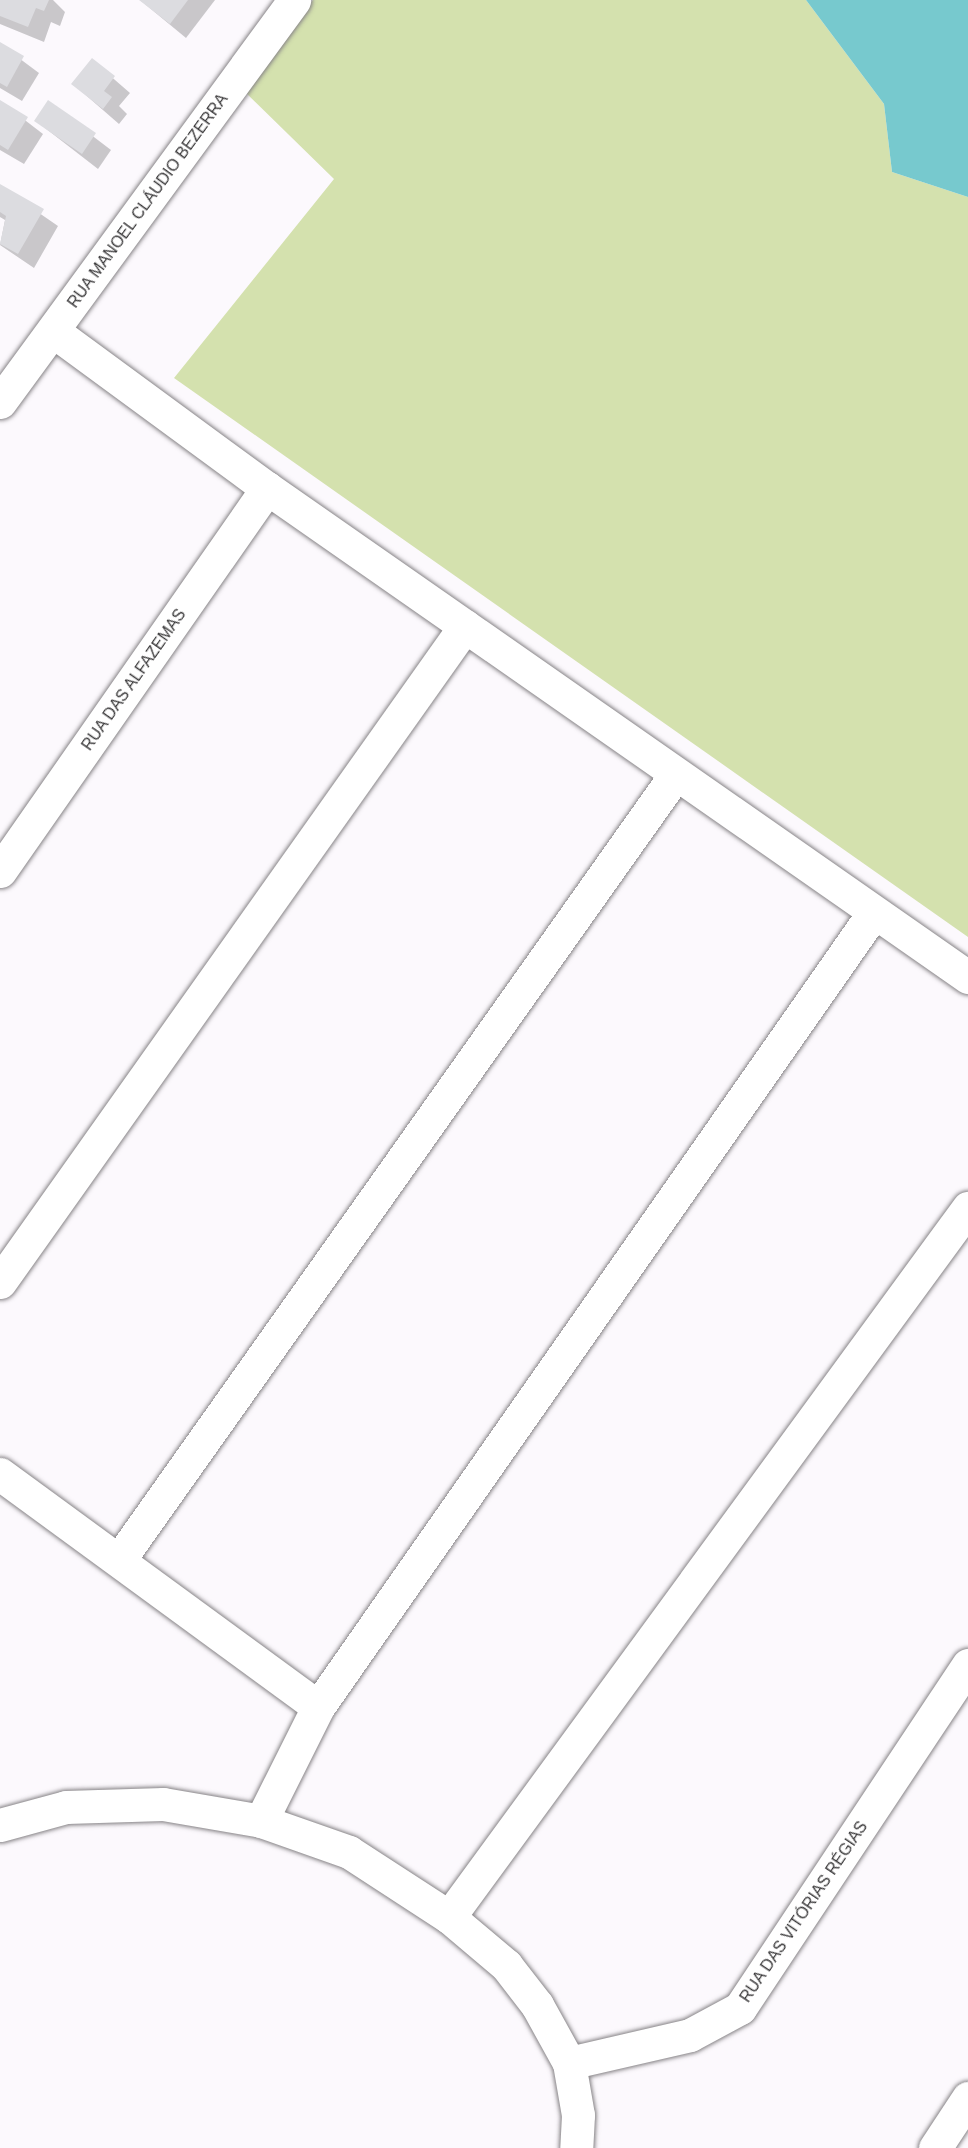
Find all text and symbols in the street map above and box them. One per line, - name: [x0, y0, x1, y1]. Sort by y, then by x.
- street label: RUA MANOEL CLÁUDIO BEZERRA: [63, 90, 233, 312]
- street label: RUA DAS ALFAZEMAS: [77, 605, 191, 755]
- street label: RUA DAS VITÓRIAS RÉGIAS: [736, 1817, 872, 2007]

